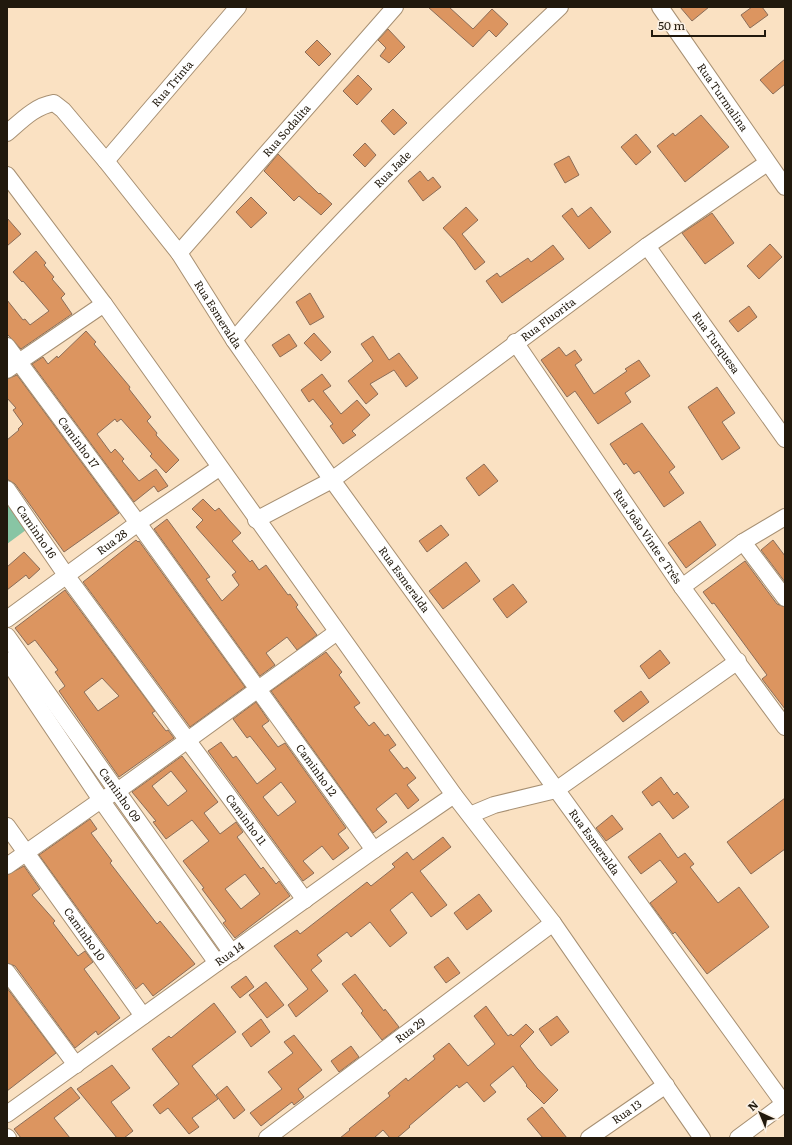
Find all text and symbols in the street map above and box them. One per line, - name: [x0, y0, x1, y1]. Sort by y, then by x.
- scale bar: [652, 12, 765, 38]
- text: 50 m: [658, 16, 685, 34]
- street label: Rua Trinta: [147, 56, 196, 110]
- street label: Rua Turmalina: [694, 59, 753, 134]
- street label: Rua Sodalita: [258, 100, 314, 160]
- street label: Rua Jade: [370, 146, 414, 191]
- street label: Rua Esmeralda: [191, 277, 247, 352]
- street label: Rua Fluorita: [517, 293, 578, 344]
- street label: Rua Turquesa: [689, 308, 745, 376]
- street label: Caminho 17: [55, 413, 104, 471]
- street label: Rua João Vinte e Três: [610, 485, 686, 586]
- street label: Caminho 16: [13, 501, 61, 561]
- street label: Rua 28: [93, 525, 130, 558]
- street label: Rua Esmeralda: [376, 543, 435, 615]
- street label: Caminho 12: [293, 740, 342, 799]
- street label: Caminho 09: [96, 764, 146, 825]
- street label: Caminho 11: [223, 790, 271, 848]
- street label: Rua Esmeralda: [566, 805, 625, 878]
- street label: Caminho 10: [61, 904, 110, 963]
- street label: Rua 14: [211, 937, 247, 969]
- street label: Rua 29: [391, 1013, 428, 1046]
- north arrow: [740, 1093, 780, 1133]
- street label: Rua 13: [608, 1095, 645, 1127]
- text: N: [743, 1096, 761, 1114]

